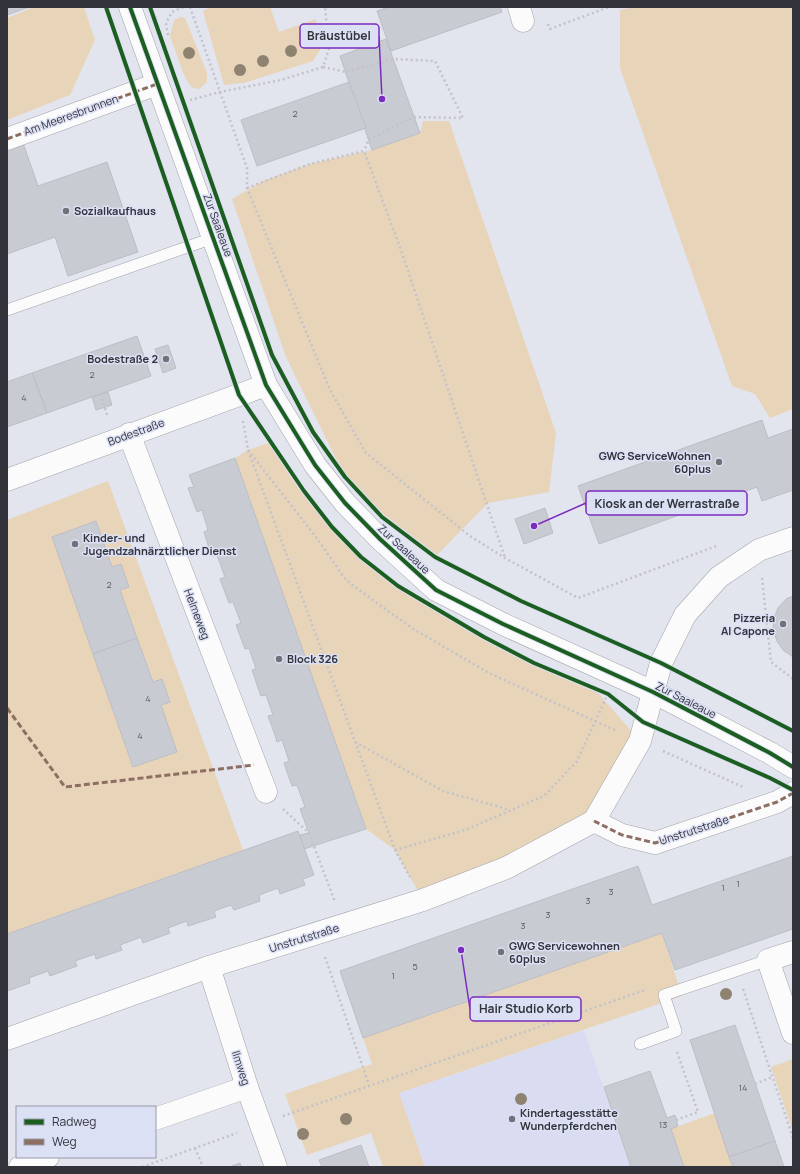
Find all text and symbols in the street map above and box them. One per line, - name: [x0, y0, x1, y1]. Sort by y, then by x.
- callout: Bräustübel: [300, 24, 379, 48]
- text: Bräustübel: [307, 27, 371, 44]
- street label: Am Meeresbrunnen: [22, 90, 120, 139]
- house number: 2: [292, 107, 298, 120]
- street label: Zur Saaleaue: [200, 191, 237, 259]
- place label: Sozialkaufhaus: [74, 203, 156, 218]
- marker: Sozialkaufhaus: [61, 206, 71, 216]
- place label: Bodestraße 2: [87, 351, 158, 366]
- marker: Bodestraße 2: [161, 354, 171, 364]
- house number: 2: [89, 368, 95, 381]
- house number: 4: [21, 391, 27, 404]
- street label: Bodestraße: [105, 414, 167, 449]
- place label: GWG ServiceWohnen 60plus: [599, 448, 711, 476]
- marker: GWG ServiceWohnen 60plus: [714, 457, 724, 467]
- callout: Kiosk an der Werrastraße: [586, 491, 747, 515]
- text: Kiosk an der Werrastraße: [594, 495, 740, 512]
- street label: Zur Saaleaue: [375, 520, 434, 577]
- place label: Kinder- und Jugendzahnärztlicher Dienst: [83, 530, 237, 558]
- marker: Kinder- und Jugendzahnärztlicher Dienst: [70, 539, 80, 549]
- house number: 2: [106, 578, 112, 591]
- street label: Helmeweg: [181, 586, 214, 641]
- place label: Pizzeria Al Capone: [721, 610, 775, 638]
- marker: Pizzeria Al Capone: [778, 619, 788, 629]
- place label: Block 326: [287, 651, 338, 666]
- marker: Block 326: [274, 654, 284, 664]
- street label: Zur Saaleaue: [653, 678, 720, 722]
- house number: 4: [145, 692, 151, 705]
- house number: 4: [137, 729, 143, 742]
- street label: Unstrutstraße: [657, 811, 731, 848]
- house number: 1: [736, 877, 740, 890]
- house number: 1: [721, 881, 725, 894]
- house number: 3: [609, 885, 614, 898]
- house number: 3: [586, 894, 591, 907]
- house number: 3: [546, 908, 551, 921]
- house number: 3: [521, 919, 526, 932]
- street label: Unstrutstraße: [267, 920, 341, 955]
- place label: GWG Servicewohnen 60plus: [509, 938, 620, 966]
- marker: GWG Servicewohnen 60plus: [496, 947, 506, 957]
- house number: 5: [412, 960, 418, 973]
- house number: 1: [391, 969, 395, 982]
- callout: Hair Studio Korb: [470, 997, 581, 1021]
- text: Hair Studio Korb: [479, 1000, 573, 1017]
- street label: Ilmweg: [229, 1049, 254, 1087]
- house number: 14: [739, 1081, 747, 1094]
- place label: Kindertagesstätte Wunderpferdchen: [520, 1105, 618, 1133]
- legend: [16, 1106, 156, 1158]
- text: Radweg: [52, 1113, 96, 1130]
- marker: Kindertagesstätte Wunderpferdchen: [507, 1114, 517, 1124]
- house number: 13: [659, 1118, 667, 1131]
- text: Weg: [52, 1133, 77, 1150]

